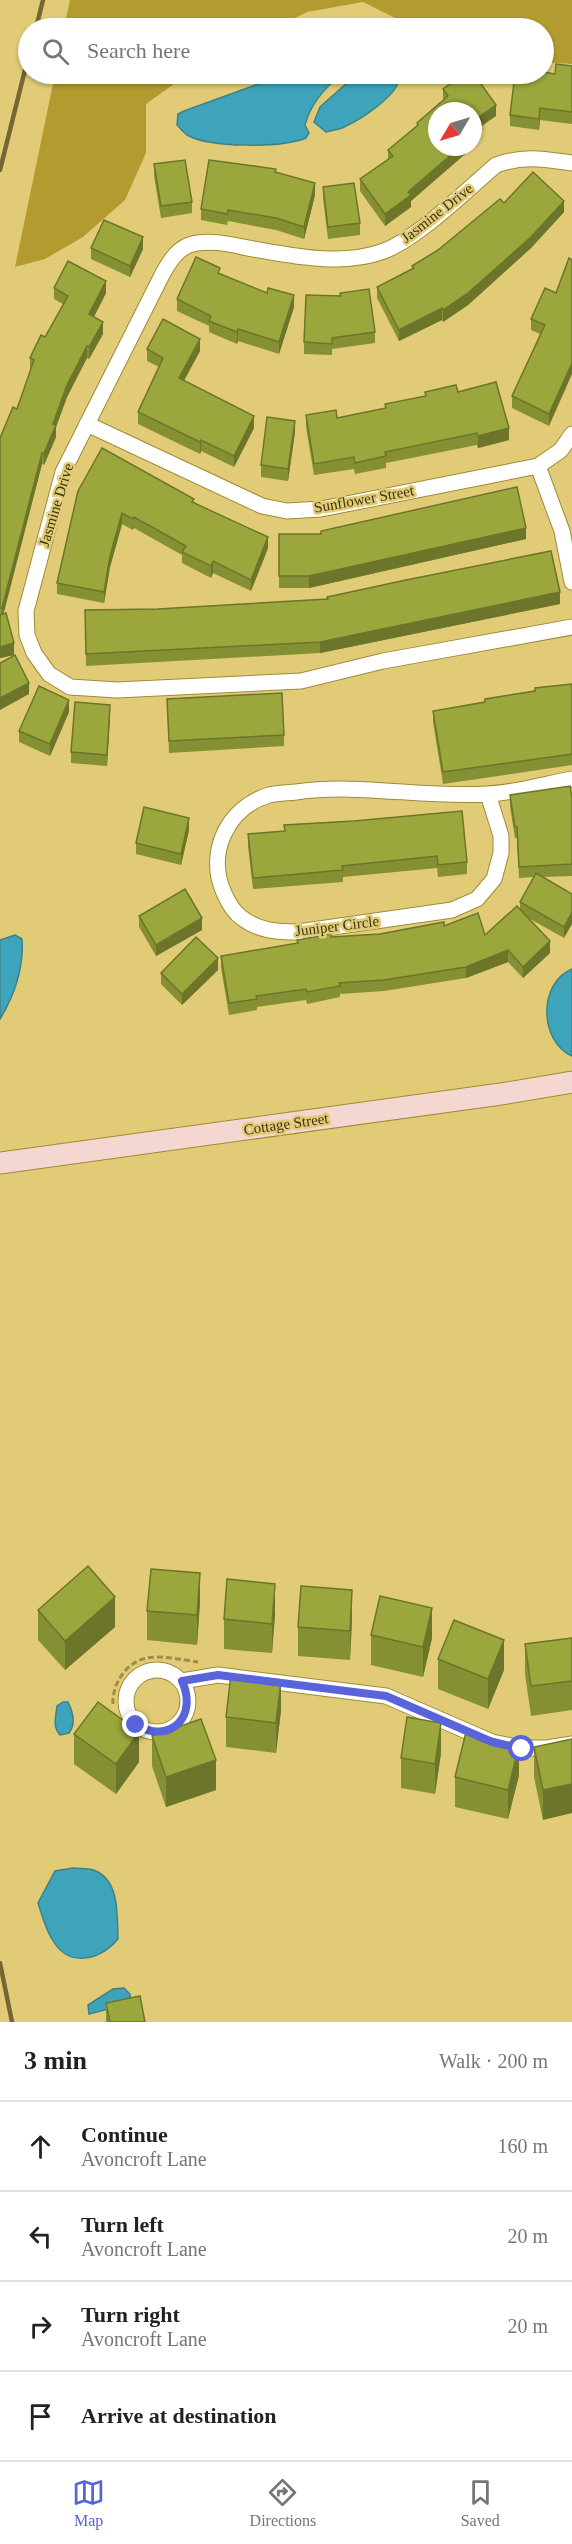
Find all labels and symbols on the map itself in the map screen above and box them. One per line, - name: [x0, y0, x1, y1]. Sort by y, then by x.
- north arrow: [428, 102, 482, 156]
- street label: Jasmine Drive: [398, 180, 476, 246]
- street label: Jasmine Drive: [36, 461, 76, 549]
- street label: Sunflower Street: [313, 482, 416, 516]
- street label: Juniper Circle: [294, 913, 380, 939]
- street label: Cottage Street: [243, 1110, 330, 1138]
- route end: [122, 1711, 148, 1737]
- route start: [508, 1735, 534, 1761]

